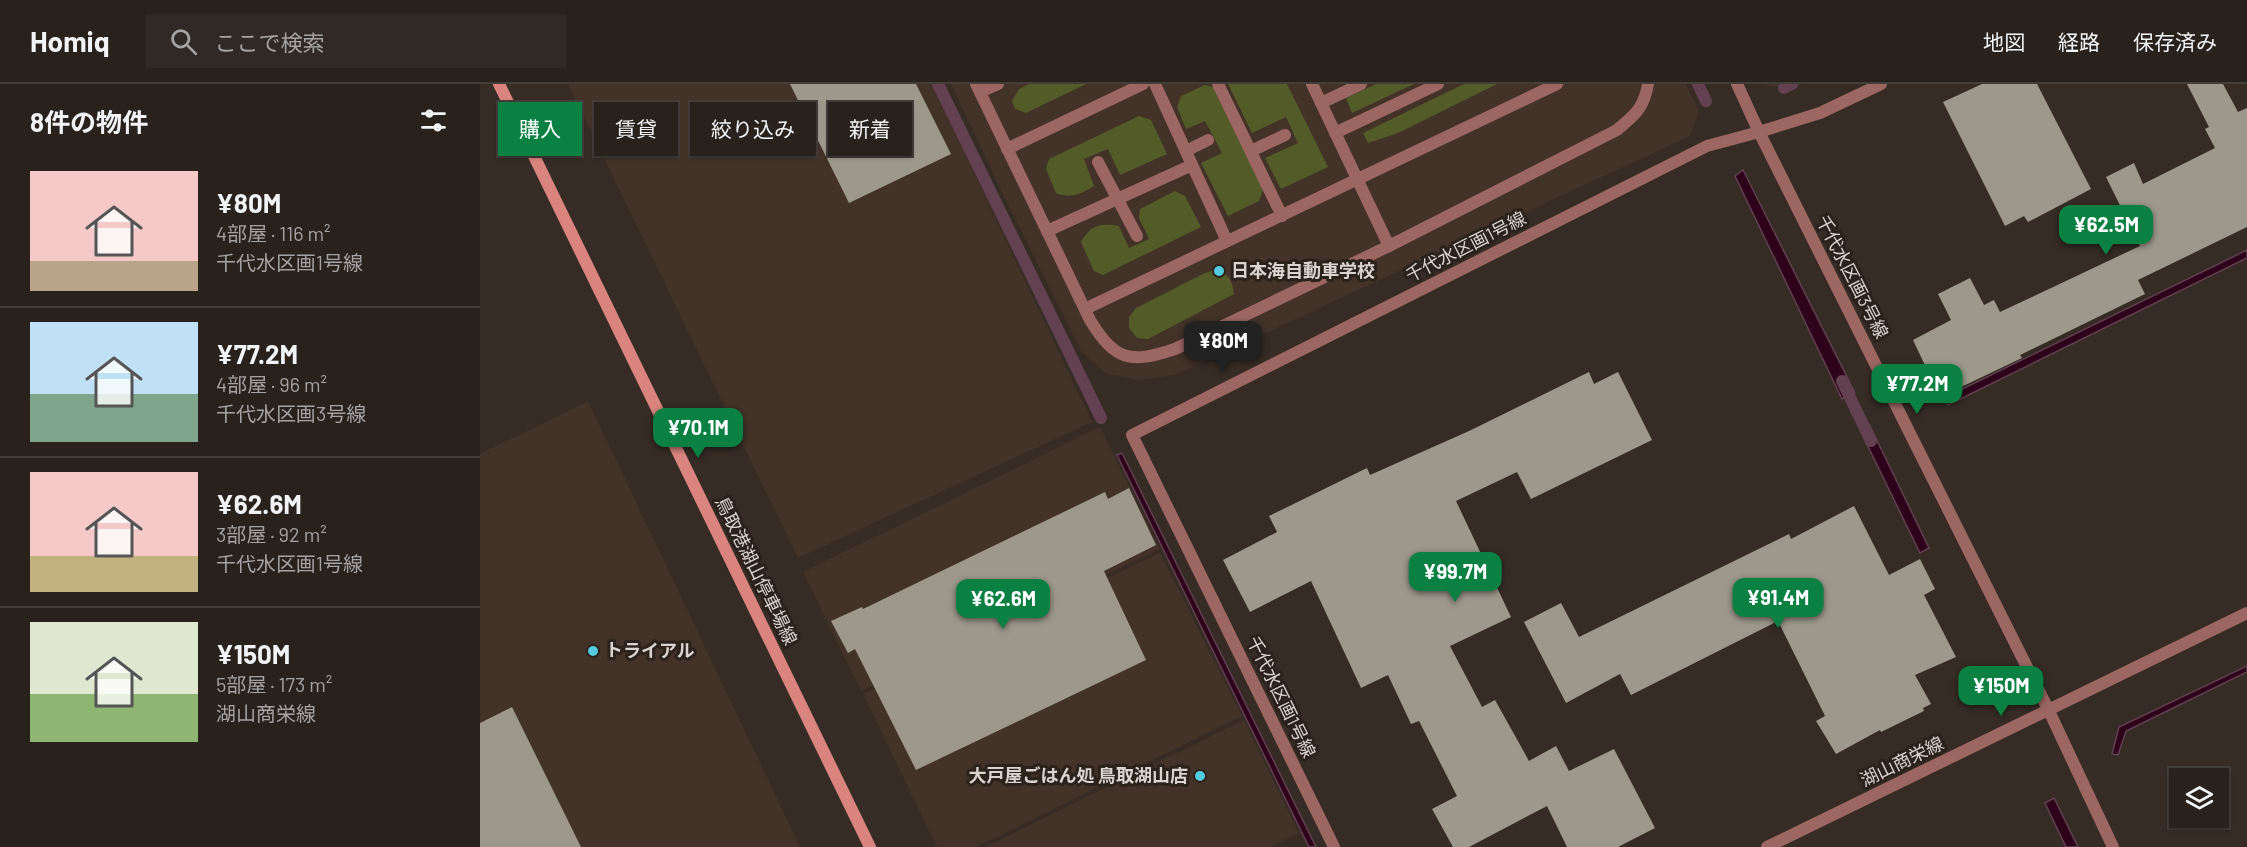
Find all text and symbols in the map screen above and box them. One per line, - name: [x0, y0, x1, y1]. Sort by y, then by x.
- search box: [146, 14, 566, 68]
- text: Homiq: [30, 24, 110, 58]
- icon: search: [167, 25, 200, 58]
- text: ここで検索: [215, 29, 325, 55]
- text: 地図: [1983, 29, 2025, 54]
- text: 経路: [2058, 29, 2100, 54]
- text: 保存済み: [2133, 29, 2217, 54]
- chip: 購入: [498, 102, 582, 156]
- chip: 賃貸: [594, 102, 678, 156]
- chip: 絞り込み: [690, 102, 816, 156]
- chip: 新着: [828, 102, 912, 156]
- icon: filters: [417, 104, 450, 137]
- text: 8件の物件: [30, 106, 148, 137]
- text: ¥80M: [216, 187, 281, 218]
- icon: home: [78, 195, 150, 267]
- pin: ¥62.5M: [2057, 205, 2155, 256]
- street label: 千代水区画1号線: [1402, 206, 1529, 286]
- street label: 千代水区画3号線: [1812, 211, 1893, 342]
- text: ¥62.5M: [2073, 212, 2139, 236]
- text: 4部屋 · 116 m²: [216, 221, 331, 245]
- text: 千代水区画1号線: [216, 250, 363, 274]
- place label: 日本海自動車学校: [1231, 259, 1375, 281]
- marker: 日本海自動車学校: [1212, 264, 1226, 278]
- pin: ¥80M: [1187, 321, 1259, 372]
- text: ¥80M: [1198, 328, 1248, 352]
- text: ¥77.2M: [216, 338, 298, 369]
- icon: home: [78, 346, 150, 418]
- pin: ¥77.2M: [1868, 364, 1966, 415]
- text: ¥77.2M: [1885, 371, 1949, 395]
- text: 4部屋 · 96 m²: [216, 372, 327, 396]
- text: 千代水区画3号線: [216, 401, 366, 425]
- pin: ¥70.1M: [649, 408, 747, 459]
- text: ¥70.1M: [667, 415, 729, 439]
- text: ¥62.6M: [216, 488, 302, 519]
- street label: 鳥取港湖山停車場線: [712, 493, 802, 648]
- icon: home: [78, 496, 150, 568]
- text: 3部屋 · 92 m²: [216, 522, 327, 546]
- text: 千代水区画1号線: [216, 551, 363, 575]
- pin: ¥99.7M: [1406, 552, 1504, 603]
- text: ¥99.7M: [1423, 559, 1487, 583]
- pin: ¥91.4M: [1729, 578, 1827, 629]
- pin: ¥62.6M: [954, 579, 1052, 630]
- text: ¥91.4M: [1747, 585, 1809, 609]
- text: ¥62.6M: [970, 586, 1036, 610]
- street label: 千代水区画1号線: [1243, 632, 1321, 761]
- text: ¥150M: [216, 638, 290, 669]
- place label: トライアル: [605, 639, 695, 661]
- marker: トライアル: [586, 644, 600, 658]
- icon: home: [78, 646, 150, 718]
- pin: ¥150M: [1959, 666, 2043, 717]
- text: 5部屋 · 173 m²: [216, 672, 332, 696]
- text: ¥150M: [1972, 673, 2030, 697]
- text: 湖山商栄線: [216, 701, 316, 725]
- street label: 湖山商栄線: [1856, 731, 1947, 791]
- place label: 大戸屋ごはん処 鳥取湖山店: [968, 764, 1188, 786]
- map controls: [2169, 768, 2229, 828]
- button: layers: [2169, 768, 2229, 828]
- marker: 大戸屋ごはん処 鳥取湖山店: [1193, 769, 1207, 783]

